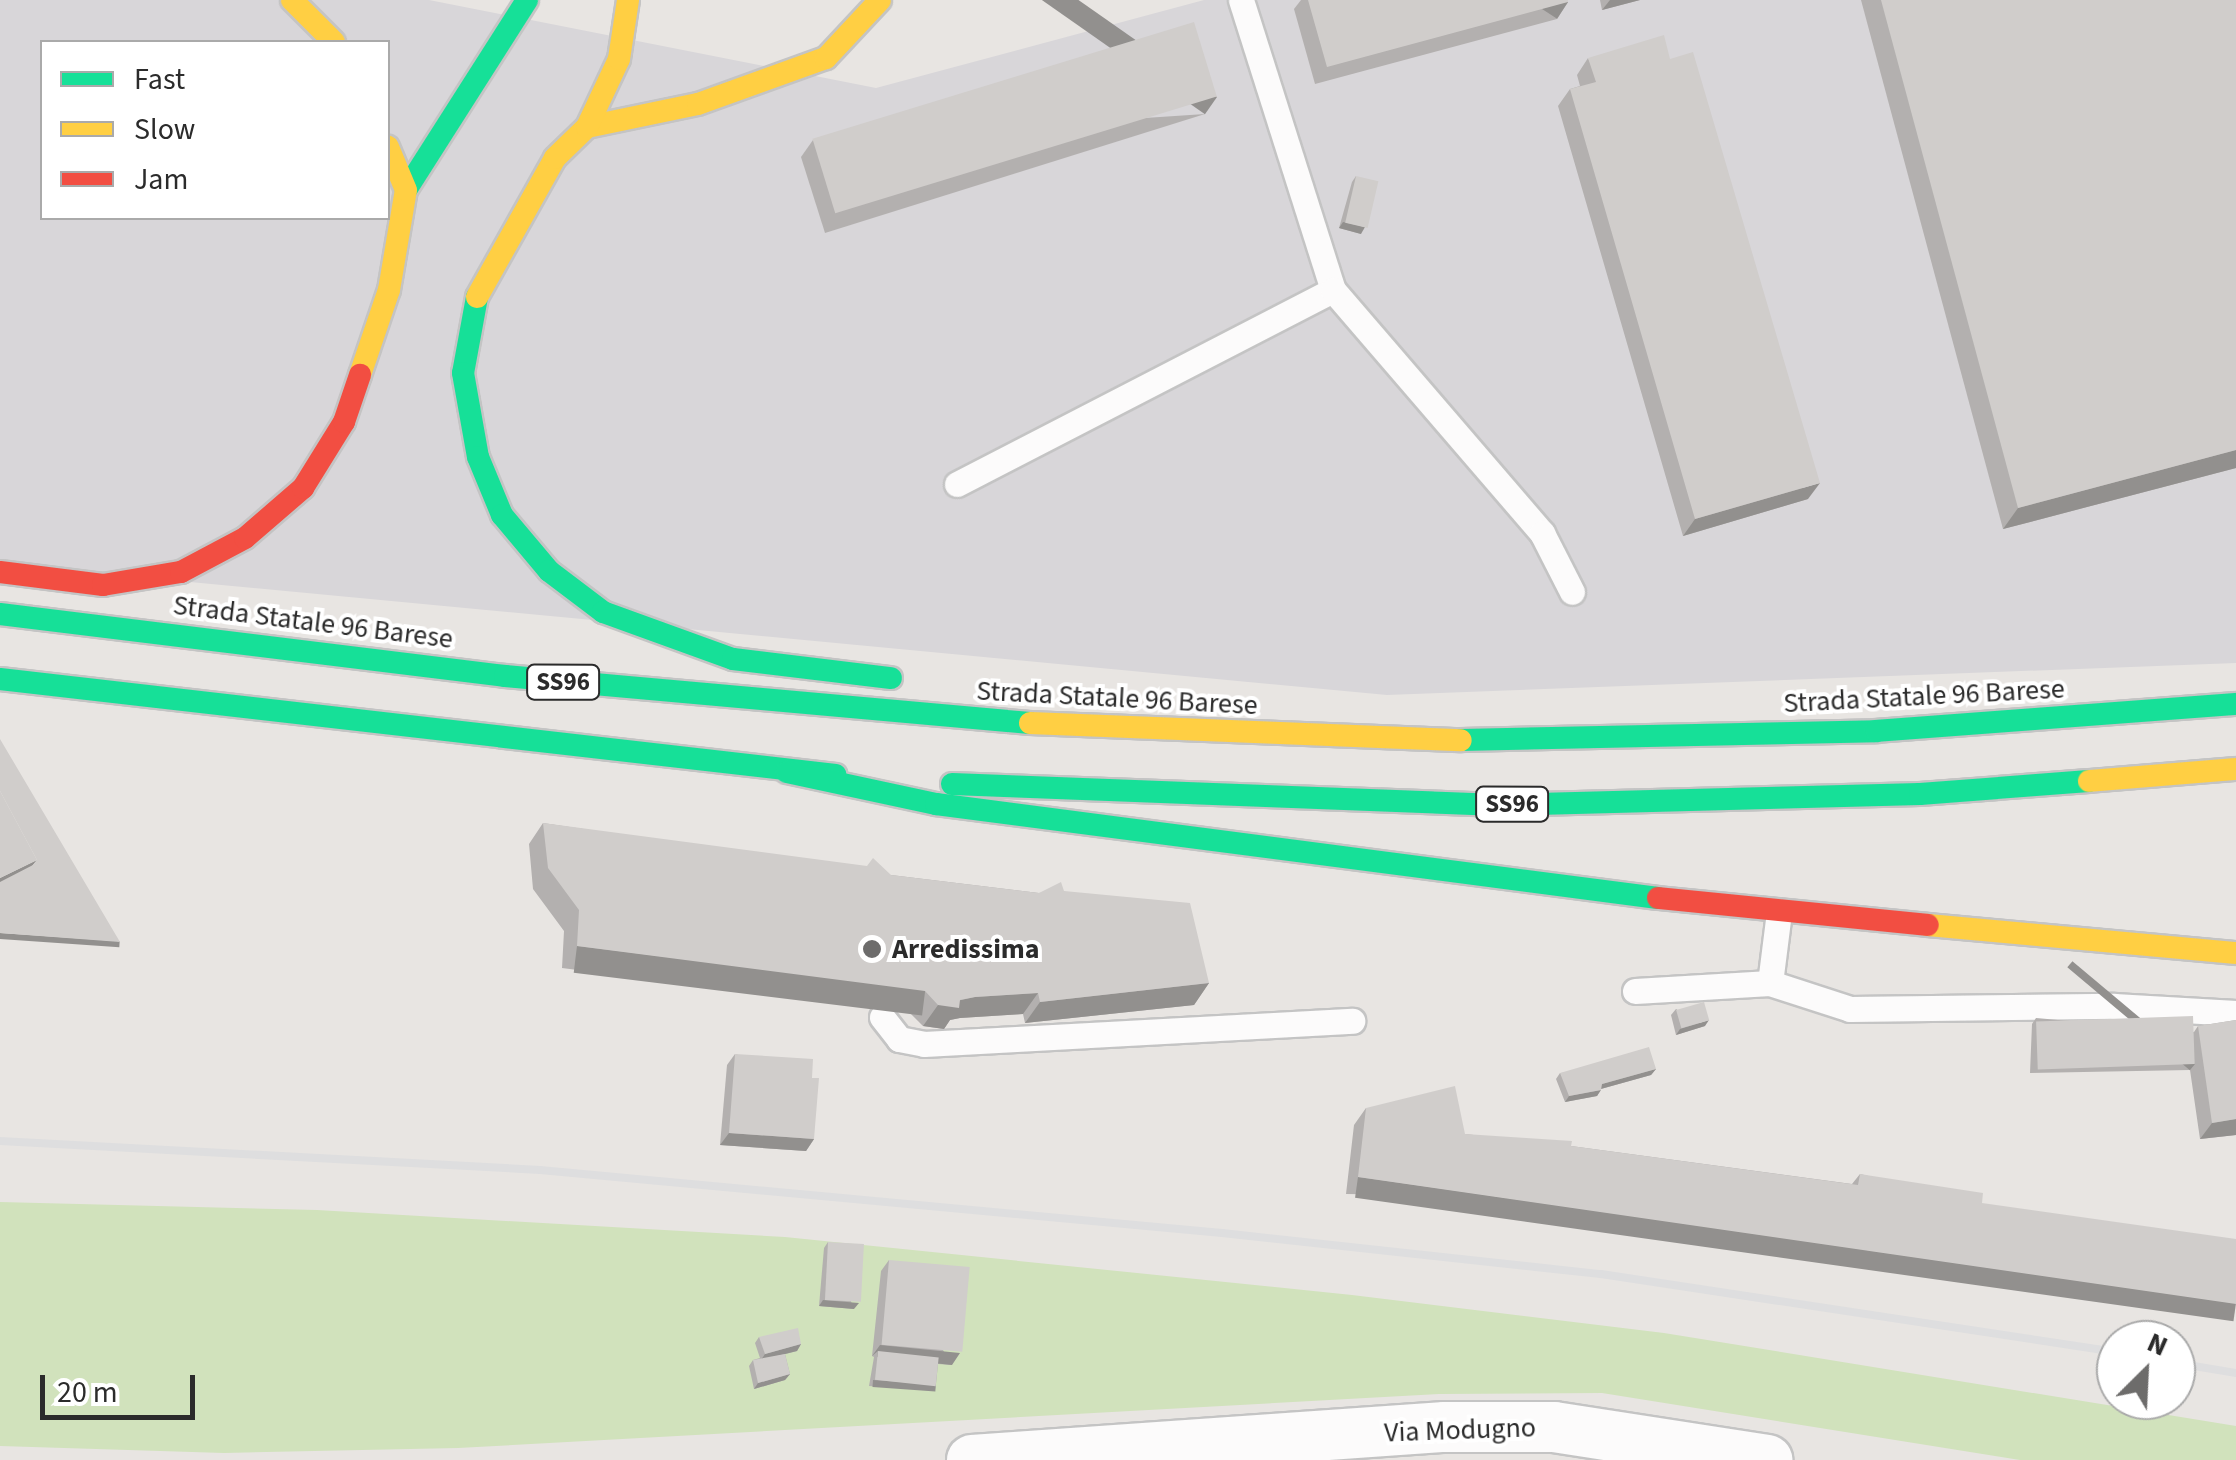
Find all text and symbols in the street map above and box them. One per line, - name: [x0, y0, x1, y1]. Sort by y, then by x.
- legend: [40, 40, 390, 220]
- text: Fast: [134, 58, 185, 101]
- text: Slow: [134, 108, 195, 151]
- text: Jam: [134, 158, 188, 201]
- street label: Strada Statale 96 Barese: [171, 588, 455, 656]
- road number: SS96: [526, 662, 600, 702]
- street label: Strada Statale 96 Barese: [1783, 672, 2065, 720]
- street label: Strada Statale 96 Barese: [976, 674, 1258, 722]
- road number: SS96: [1474, 784, 1550, 824]
- place label: Arredissima: [892, 932, 1040, 966]
- marker: Arredissima: [861, 938, 883, 960]
- north arrow: [2096, 1320, 2196, 1420]
- text: N: [2141, 1322, 2174, 1366]
- scale bar: [45, 1355, 200, 1417]
- text: 20 m: [57, 1371, 118, 1414]
- street label: Via Modugno: [1383, 1411, 1537, 1449]

